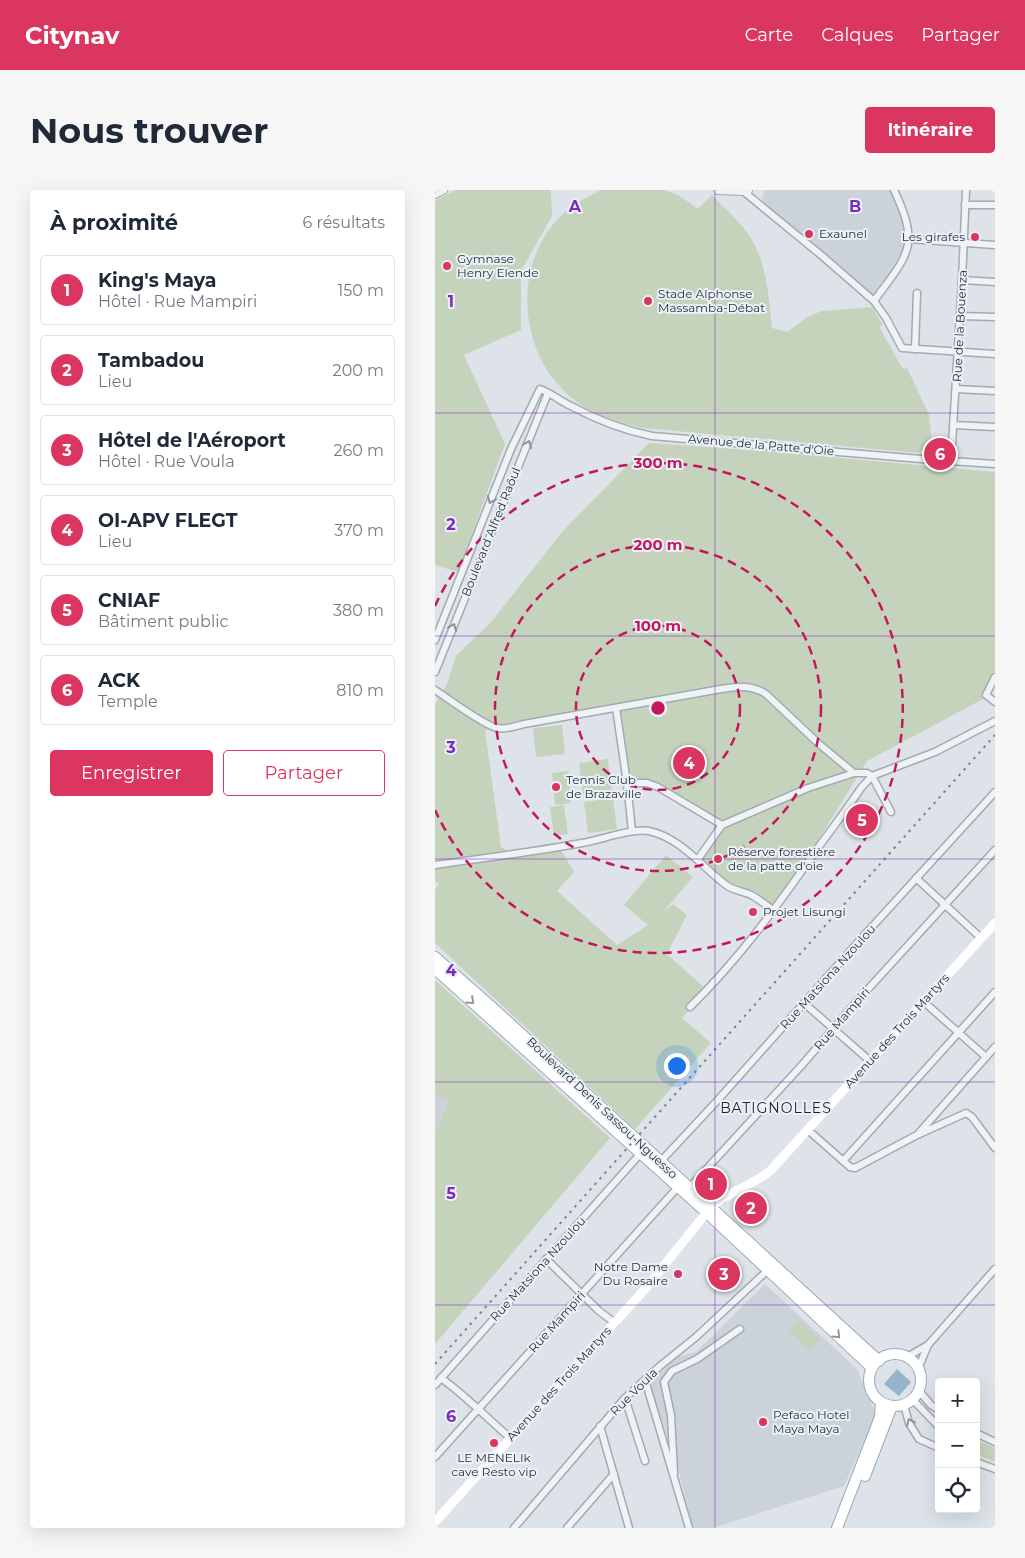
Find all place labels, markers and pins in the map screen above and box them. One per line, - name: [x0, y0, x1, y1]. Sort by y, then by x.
- place label: Exaunel: [819, 226, 867, 241]
- marker: Exaunel: [803, 228, 815, 240]
- place label: Les girafes: [902, 229, 965, 244]
- marker: Les girafes: [969, 231, 981, 243]
- place label: Gymnase Henry Elende: [457, 251, 539, 280]
- marker: Gymnase Henry Elende: [441, 260, 453, 272]
- place label: Stade Alphonse Massamba-Débat: [658, 286, 765, 315]
- marker: Stade Alphonse Massamba-Débat: [642, 295, 654, 307]
- pin: 6: [924, 435, 956, 473]
- centre of rings: [649, 699, 667, 717]
- pin: 4: [673, 744, 705, 782]
- place label: Tennis Club de Brazaville: [566, 772, 642, 801]
- marker: Tennis Club de Brazaville: [550, 781, 562, 793]
- pin: 5: [846, 801, 878, 839]
- place label: Réserve forestière de la patte d'oie: [728, 844, 835, 873]
- marker: Réserve forestière de la patte d'oie: [712, 853, 724, 865]
- place label: Projet Lisungi: [763, 904, 846, 919]
- marker: Projet Lisungi: [747, 906, 759, 918]
- pin: 1: [695, 1165, 727, 1203]
- pin: 2: [735, 1189, 767, 1227]
- pin: 3: [708, 1255, 740, 1293]
- place label: Notre Dame Du Rosaire: [594, 1259, 668, 1288]
- marker: Notre Dame Du Rosaire: [672, 1268, 684, 1280]
- place label: Pefaco Hotel Maya Maya: [773, 1407, 849, 1436]
- marker: Pefaco Hotel Maya Maya: [757, 1416, 769, 1428]
- marker: LE MENELIk cave Resto vip: [488, 1437, 500, 1449]
- place label: LE MENELIk cave Resto vip: [451, 1450, 537, 1479]

